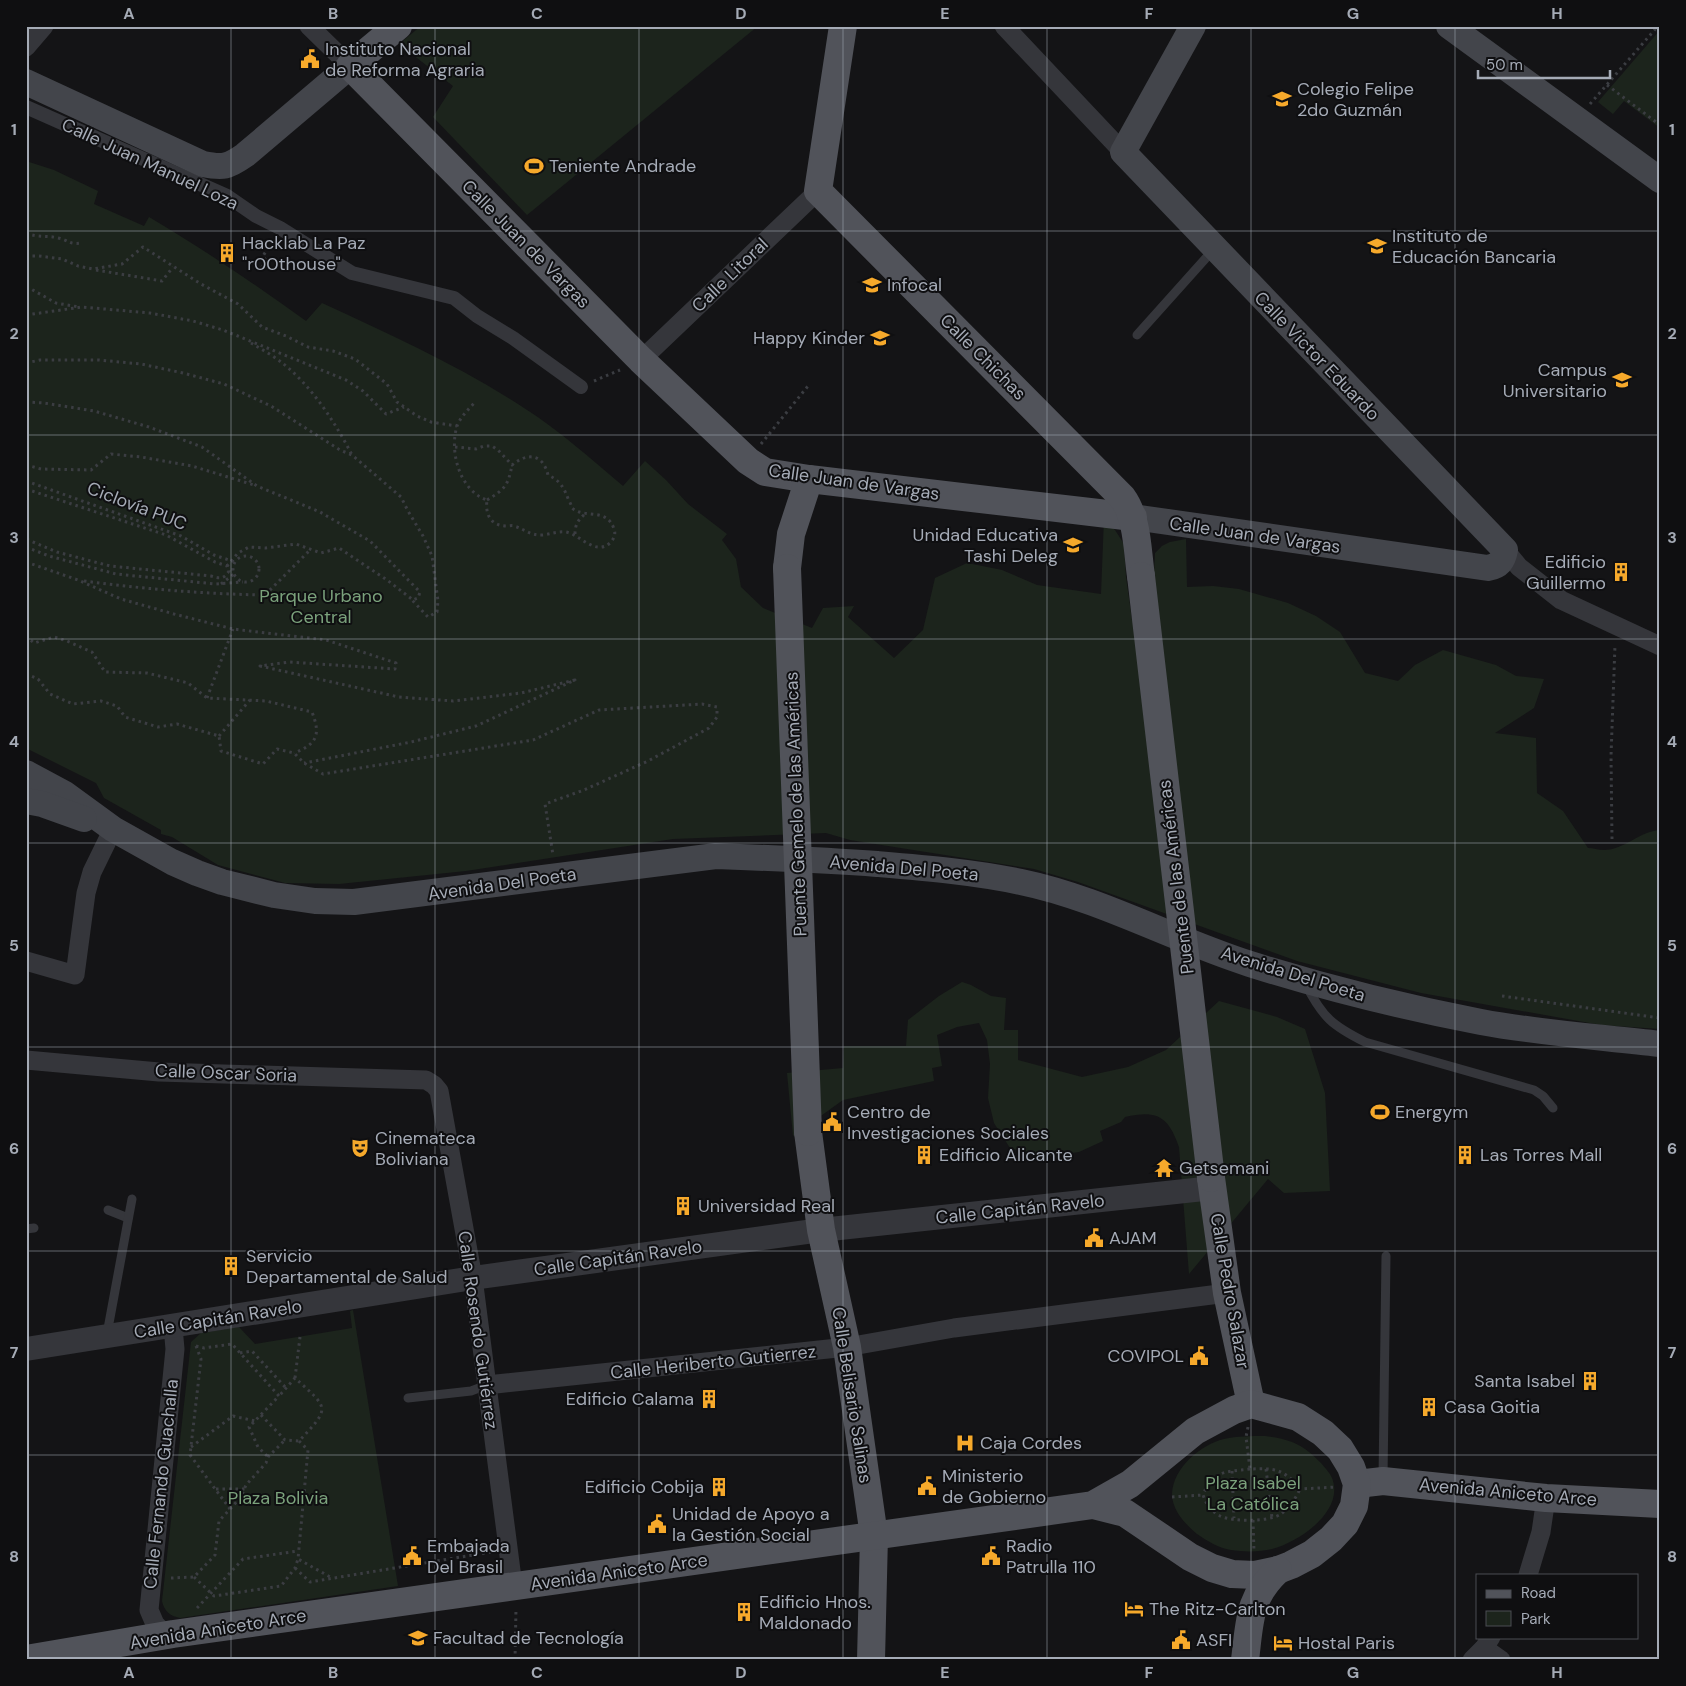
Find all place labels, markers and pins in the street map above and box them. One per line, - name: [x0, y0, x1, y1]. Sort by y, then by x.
- place label: Instituto Nacional de Reforma Agraria: [325, 37, 485, 82]
- public building icon: Instituto Nacional de Reforma Agraria: [299, 48, 321, 70]
- place label: Colegio Felipe 2do Guzmán: [1297, 77, 1414, 122]
- school or university icon: Colegio Felipe 2do Guzmán: [1271, 88, 1293, 110]
- place label: Teniente Andrade: [549, 154, 696, 178]
- sports icon: Teniente Andrade: [523, 155, 545, 177]
- place label: Instituto de Educación Bancaria: [1392, 224, 1556, 269]
- place label: Hacklab La Paz "r00thouse": [242, 231, 365, 276]
- school or university icon: Instituto de Educación Bancaria: [1366, 235, 1388, 257]
- building icon: Hacklab La Paz "r00thouse": [216, 242, 238, 264]
- place label: Infocal: [887, 273, 942, 297]
- school or university icon: Infocal: [861, 274, 883, 296]
- place label: Happy Kinder: [753, 326, 865, 350]
- school or university icon: Happy Kinder: [869, 327, 891, 349]
- place label: Campus Universitario: [1503, 358, 1607, 403]
- school or university icon: Campus Universitario: [1611, 369, 1633, 391]
- place label: Unidad Educativa Tashi Deleg: [913, 523, 1058, 568]
- school or university icon: Unidad Educativa Tashi Deleg: [1062, 534, 1084, 556]
- place label: Edificio Guillermo: [1526, 550, 1606, 595]
- building icon: Edificio Guillermo: [1610, 561, 1632, 583]
- place label: Centro de Investigaciones Sociales: [847, 1100, 1049, 1145]
- place label: Energym: [1395, 1100, 1468, 1124]
- sports icon: Energym: [1369, 1101, 1391, 1123]
- public building icon: Centro de Investigaciones Sociales: [821, 1111, 843, 1133]
- place label: Cinemateca Boliviana: [375, 1126, 475, 1171]
- theatre icon: Cinemateca Boliviana: [349, 1137, 371, 1159]
- place label: Edificio Alicante: [939, 1143, 1073, 1167]
- place label: Las Torres Mall: [1480, 1143, 1602, 1167]
- building icon: Edificio Alicante: [913, 1144, 935, 1166]
- building icon: Las Torres Mall: [1454, 1144, 1476, 1166]
- place label: Getsemani: [1179, 1156, 1269, 1180]
- temple icon: Getsemani: [1153, 1157, 1175, 1179]
- place label: Universidad Real: [698, 1194, 835, 1218]
- building icon: Universidad Real: [672, 1195, 694, 1217]
- place label: AJAM: [1109, 1226, 1157, 1250]
- public building icon: AJAM: [1083, 1227, 1105, 1249]
- place label: Servicio Departamental de Salud: [246, 1244, 448, 1289]
- building icon: Servicio Departamental de Salud: [220, 1255, 242, 1277]
- place label: COVIPOL: [1108, 1344, 1184, 1368]
- public building icon: COVIPOL: [1188, 1345, 1210, 1367]
- place label: Santa Isabel: [1474, 1369, 1575, 1393]
- building icon: Santa Isabel: [1579, 1370, 1601, 1392]
- place label: Edificio Calama: [566, 1387, 694, 1411]
- building icon: Edificio Calama: [698, 1388, 720, 1410]
- place label: Casa Goitia: [1444, 1395, 1540, 1419]
- building icon: Casa Goitia: [1418, 1396, 1440, 1418]
- place label: Caja Cordes: [980, 1431, 1082, 1455]
- hospital icon: Caja Cordes: [954, 1432, 976, 1454]
- place label: Ministerio de Gobierno: [942, 1464, 1046, 1509]
- place label: Edificio Cobija: [585, 1475, 704, 1499]
- public building icon: Ministerio de Gobierno: [916, 1475, 938, 1497]
- building icon: Edificio Cobija: [708, 1476, 730, 1498]
- place label: Unidad de Apoyo a la Gestión Social: [672, 1502, 829, 1547]
- public building icon: Unidad de Apoyo a la Gestión Social: [646, 1513, 668, 1535]
- place label: Embajada Del Brasil: [427, 1534, 510, 1579]
- place label: Radio Patrulla 110: [1006, 1534, 1096, 1579]
- public building icon: Embajada Del Brasil: [401, 1545, 423, 1567]
- public building icon: Radio Patrulla 110: [980, 1545, 1002, 1567]
- place label: Edificio Hnos. Maldonado: [759, 1590, 871, 1635]
- place label: The Ritz-Carlton: [1149, 1597, 1286, 1621]
- hotel icon: The Ritz-Carlton: [1123, 1598, 1145, 1620]
- building icon: Edificio Hnos. Maldonado: [733, 1601, 755, 1623]
- place label: Facultad de Tecnología: [433, 1626, 624, 1650]
- school or university icon: Facultad de Tecnología: [407, 1627, 429, 1649]
- place label: ASFI: [1196, 1628, 1232, 1652]
- public building icon: ASFI: [1170, 1629, 1192, 1651]
- place label: Hostal Paris: [1298, 1631, 1395, 1655]
- hotel icon: Hostal Paris: [1272, 1632, 1294, 1654]

